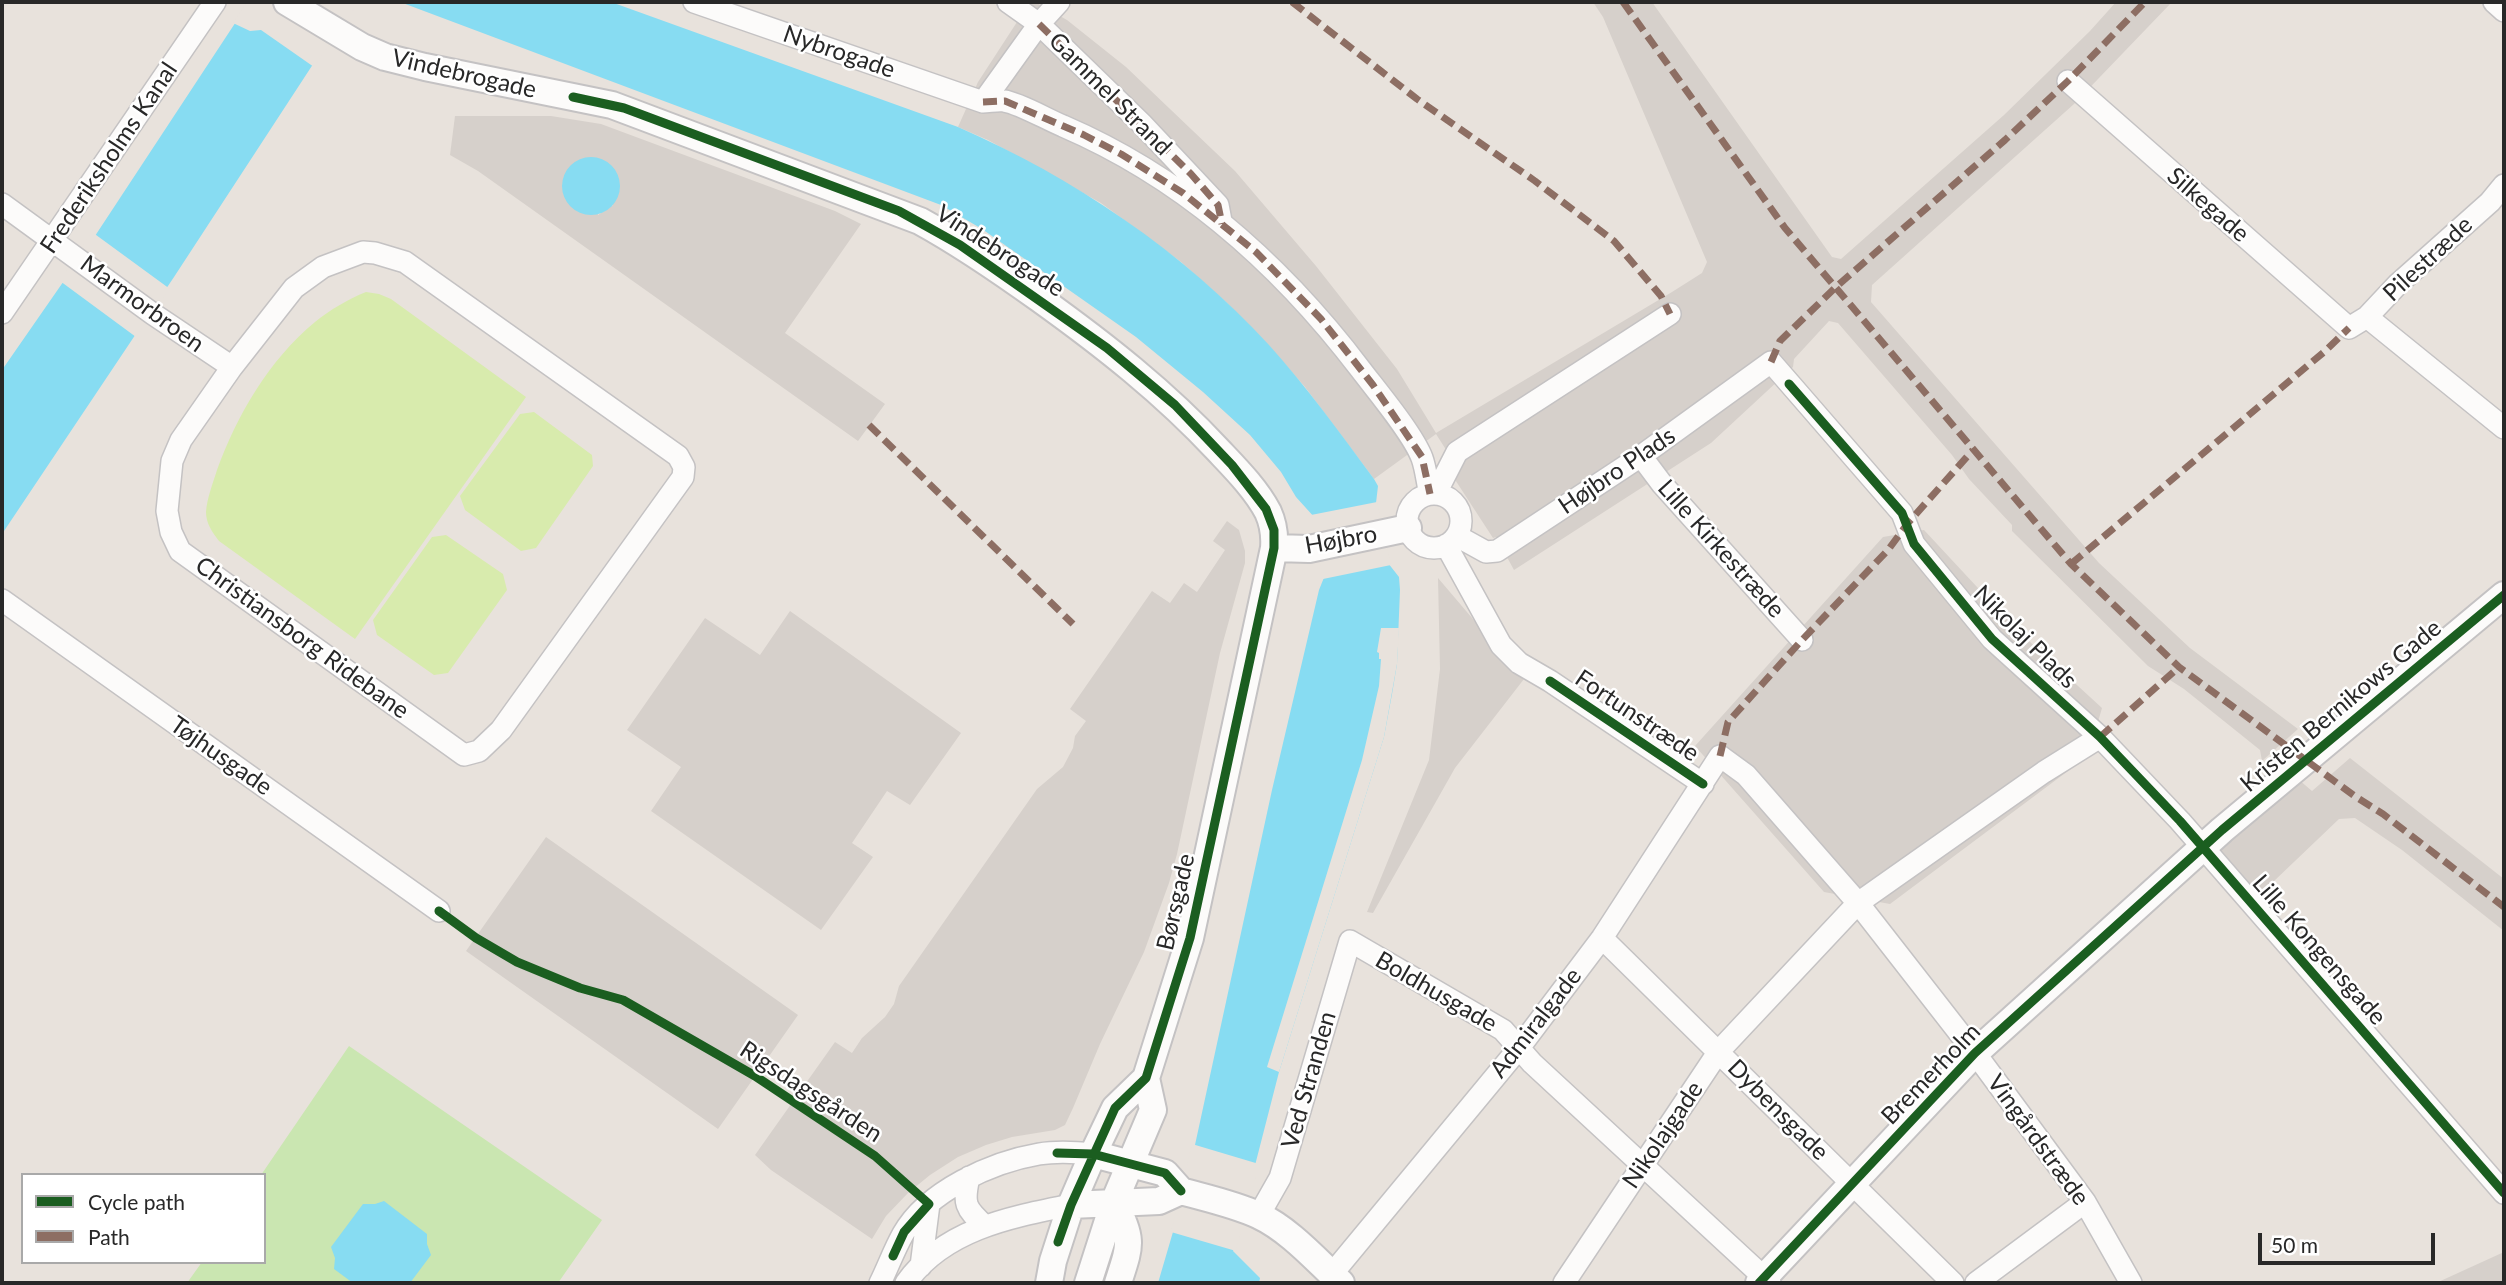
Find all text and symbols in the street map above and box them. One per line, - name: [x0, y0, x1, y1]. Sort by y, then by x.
- street label: Nybrogade: [779, 19, 899, 85]
- street label: Gammel Strand: [1043, 27, 1177, 161]
- street label: Vindebrogade: [389, 43, 539, 105]
- street label: Frederiksholms Kanal: [34, 57, 184, 259]
- street label: Silkegade: [2161, 162, 2255, 248]
- street label: Vindebrogade: [930, 199, 1070, 303]
- street label: Pilestræde: [2377, 210, 2479, 308]
- street label: Marmorbroen: [74, 249, 210, 359]
- street label: Højbro Plads: [1553, 421, 1681, 521]
- street label: Lille Kirkestræde: [1651, 474, 1791, 624]
- street label: Højbro: [1303, 520, 1379, 560]
- street label: Christiansborg Ridebane: [190, 551, 414, 725]
- street label: Nikolaj Plads: [1967, 579, 2083, 695]
- street label: Kristen Bernikows Gade: [2235, 614, 2447, 798]
- street label: Fortunstræde: [1570, 664, 1704, 768]
- street label: Tøjhusgade: [164, 710, 278, 802]
- street label: Børsgade: [1151, 851, 1201, 953]
- street label: Lille Kongensgade: [2246, 869, 2392, 1031]
- street label: Boldhusgade: [1370, 946, 1502, 1038]
- street label: Admiralgade: [1484, 962, 1588, 1084]
- street label: Ved Stranden: [1276, 1008, 1342, 1152]
- street label: Bremerholm: [1876, 1017, 1986, 1131]
- street label: Rigsdagsgården: [734, 1035, 888, 1149]
- street label: Dybensgade: [1722, 1054, 1834, 1166]
- street label: Vingårdstræde: [1981, 1069, 2095, 1211]
- street label: Nikolajgade: [1617, 1076, 1709, 1194]
- legend: [21, 1173, 266, 1264]
- text: Cycle path: [88, 1189, 185, 1214]
- scale bar: [2261, 1218, 2438, 1262]
- text: Path: [88, 1224, 130, 1249]
- text: 50 m: [2271, 1232, 2318, 1257]

